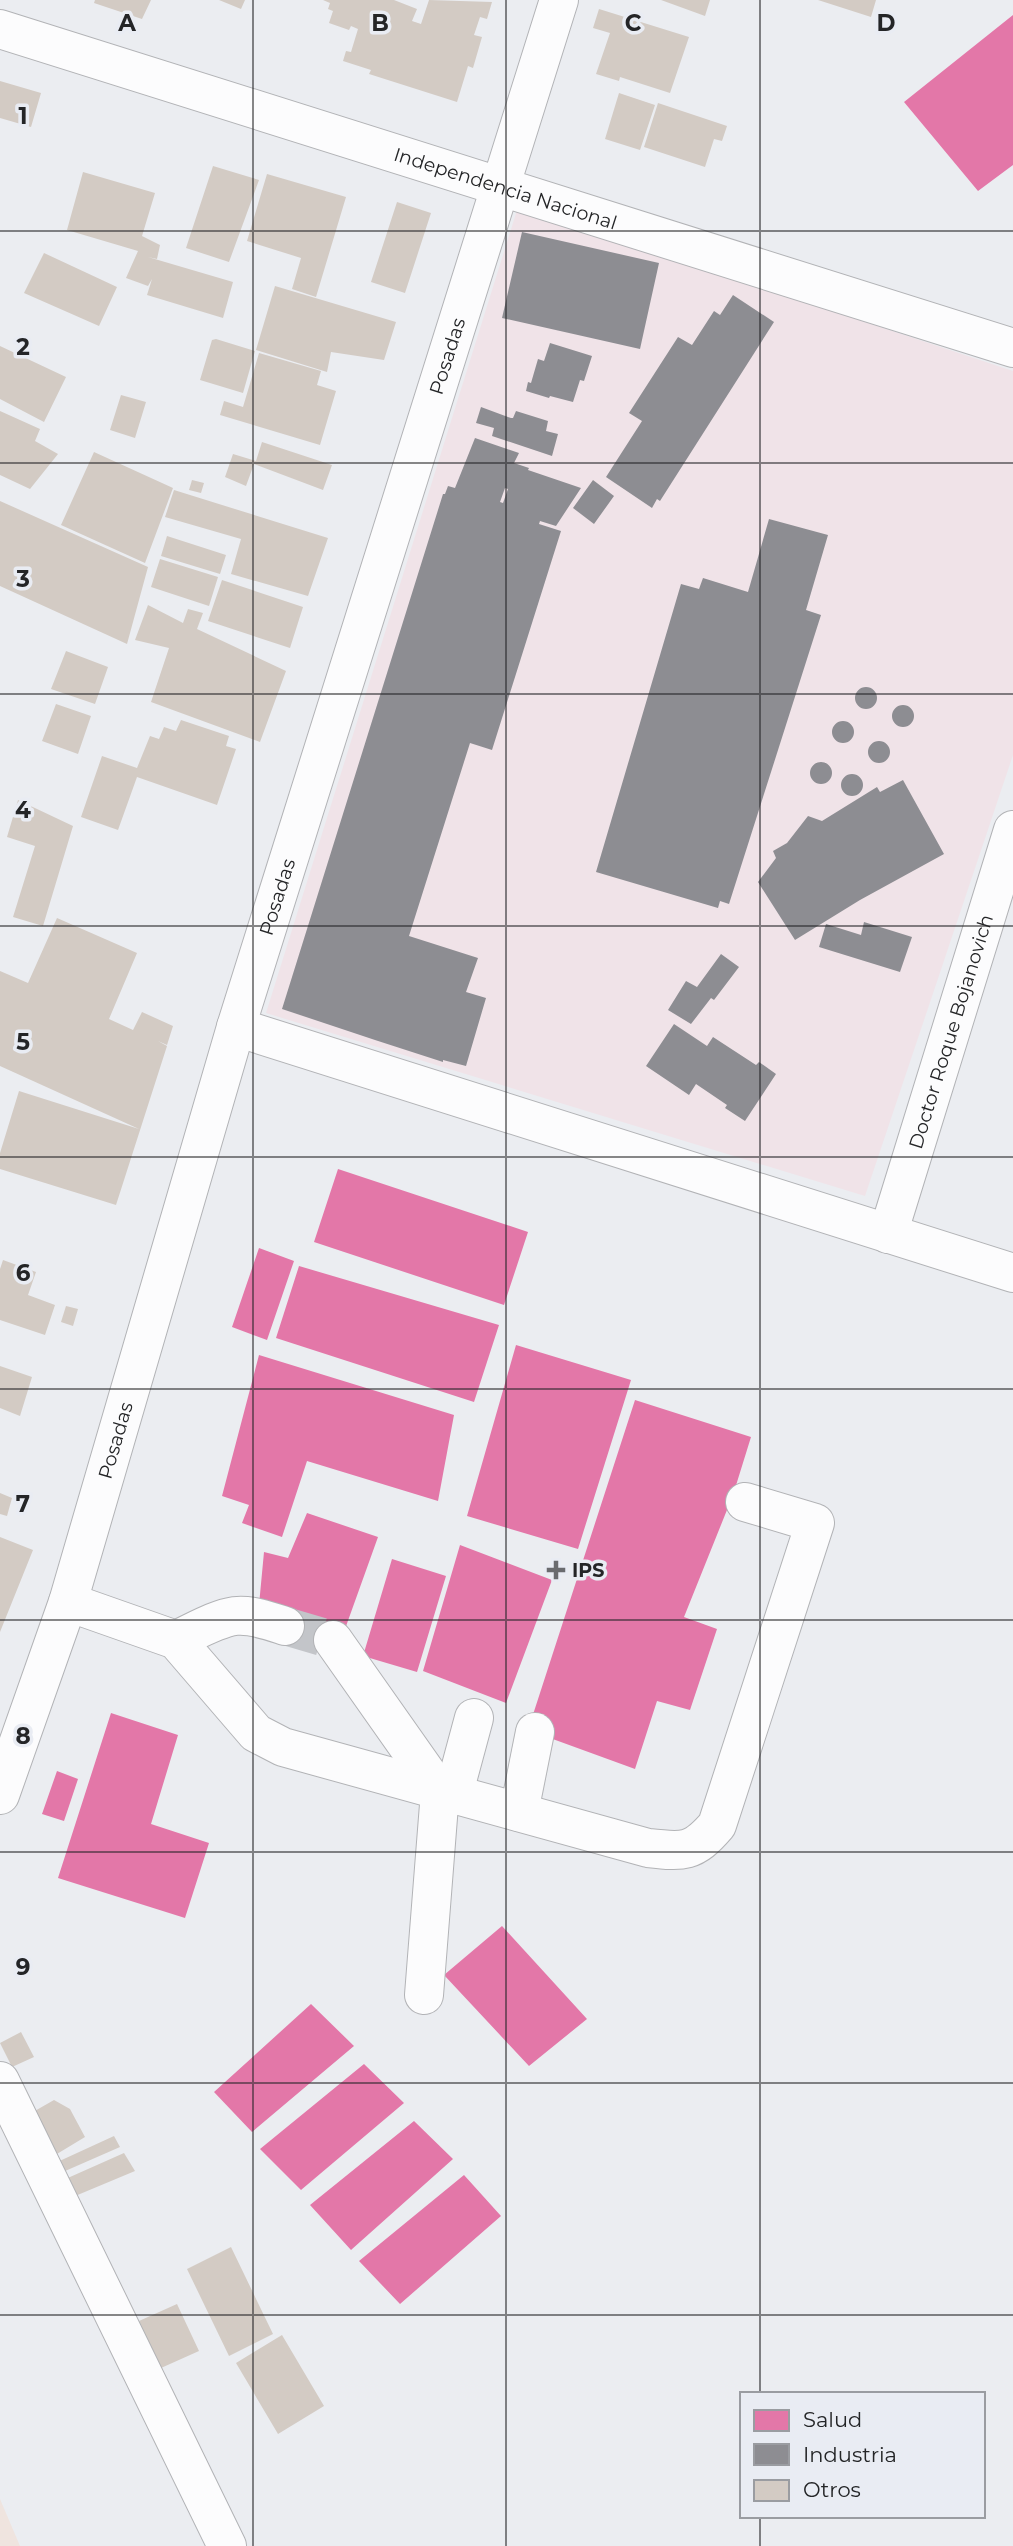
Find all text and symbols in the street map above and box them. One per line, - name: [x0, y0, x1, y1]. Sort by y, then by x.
- text: A: [117, 9, 136, 37]
- text: B: [371, 9, 389, 37]
- text: C: [625, 9, 642, 37]
- text: D: [877, 9, 896, 37]
- text: 1: [18, 102, 28, 130]
- street label: Independencia Nacional: [391, 142, 620, 234]
- street label: Posadas: [424, 315, 470, 397]
- text: 2: [16, 333, 30, 361]
- text: 3: [15, 565, 30, 593]
- text: 4: [15, 796, 31, 824]
- street label: Posadas: [254, 856, 300, 938]
- street label: Doctor Roque Bojanovich: [904, 911, 998, 1151]
- text: 5: [16, 1028, 30, 1056]
- text: 6: [16, 1259, 31, 1287]
- street label: Posadas: [93, 1399, 137, 1482]
- text: 7: [16, 1490, 30, 1518]
- place label: IPS: [572, 1559, 604, 1582]
- marker: IPS: [546, 1560, 566, 1580]
- text: 8: [15, 1722, 31, 1750]
- text: 9: [16, 1953, 30, 1981]
- legend: [740, 2392, 985, 2518]
- text: Salud: [803, 2407, 862, 2432]
- text: Industria: [803, 2442, 897, 2467]
- text: Otros: [803, 2477, 861, 2502]

